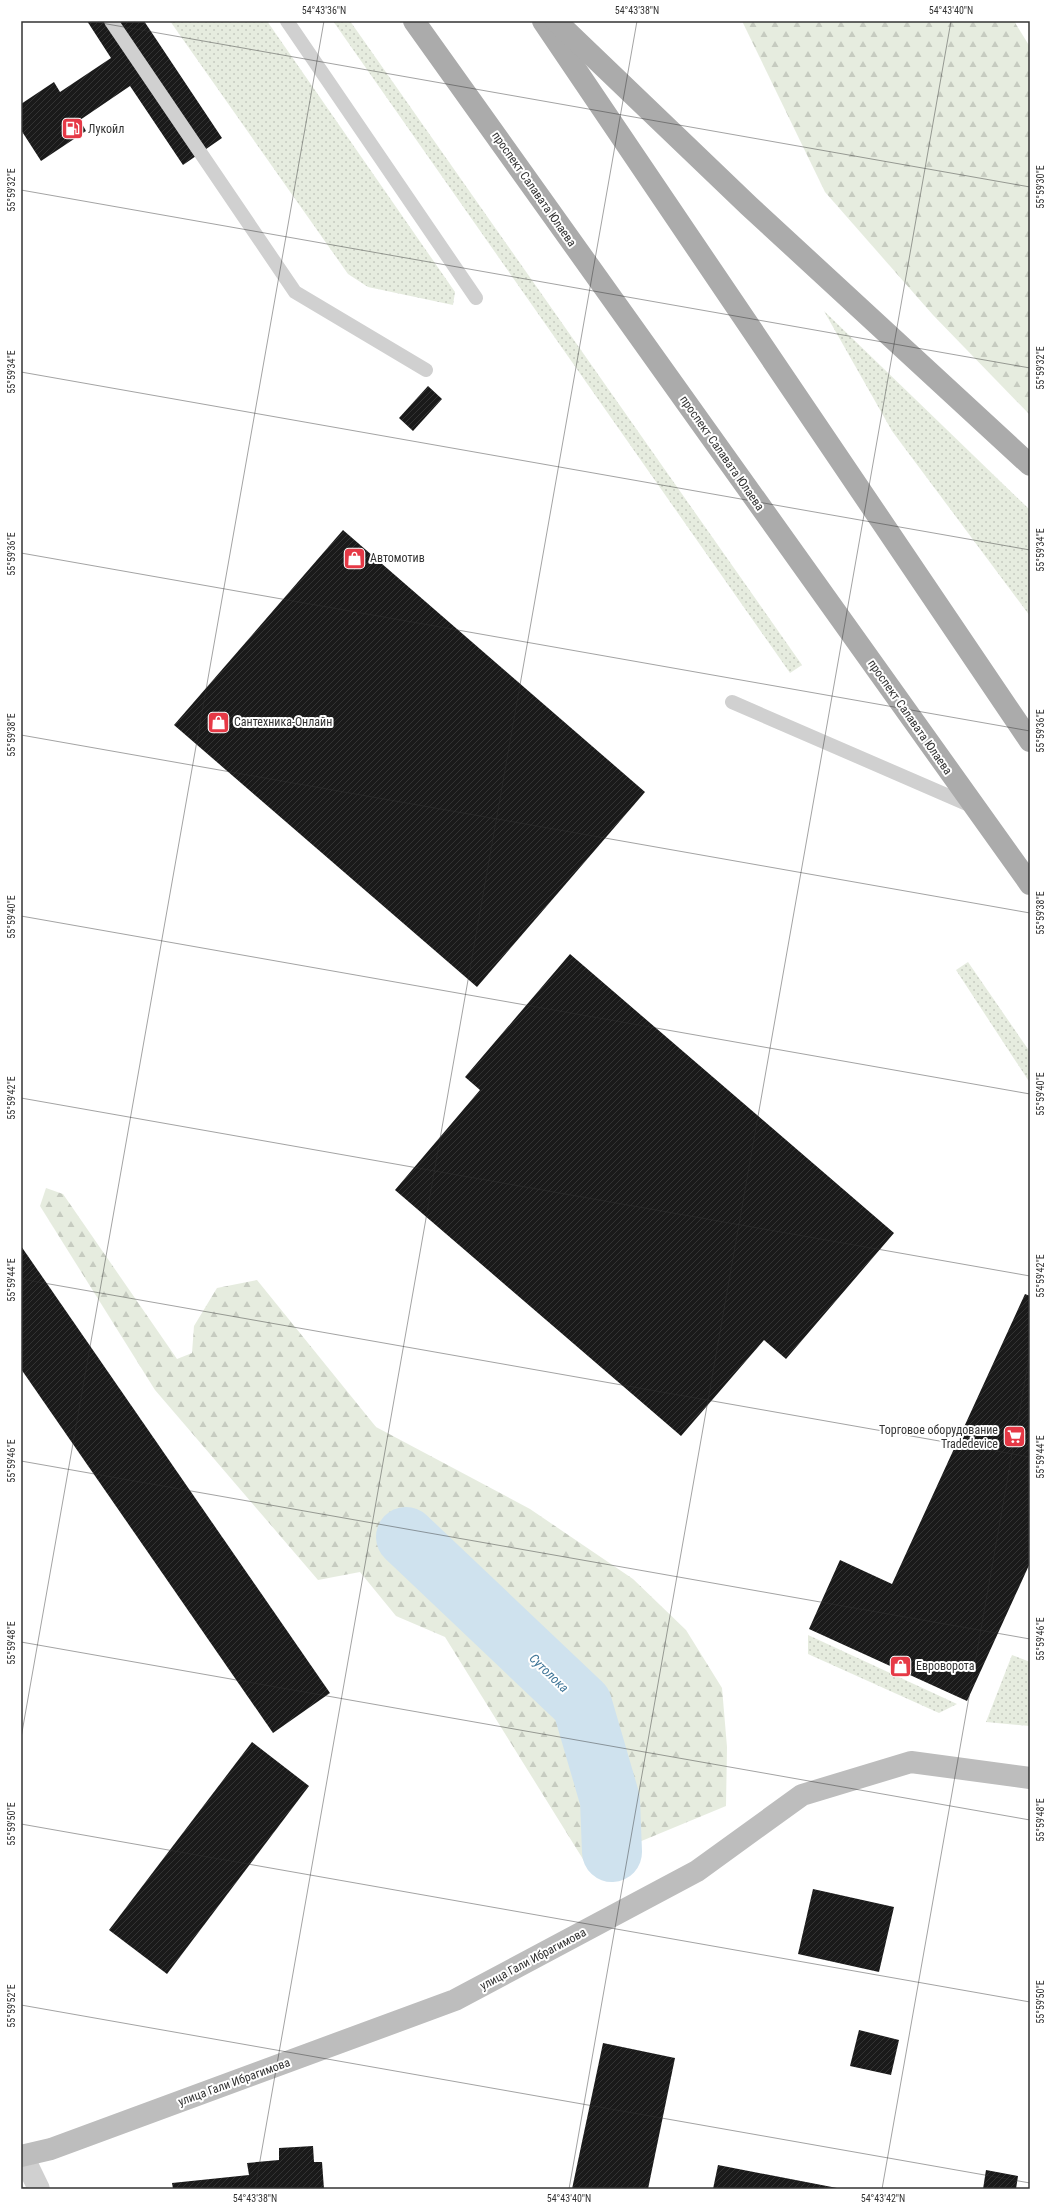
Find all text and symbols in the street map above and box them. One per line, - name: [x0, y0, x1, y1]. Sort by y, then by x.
- text: 54°43'36"N: [302, 5, 346, 16]
- text: 54°43'38"N: [615, 5, 659, 16]
- text: 54°43'40"N: [929, 5, 973, 16]
- fuel station icon: Лукойл: [59, 116, 85, 142]
- place label: Лукойл: [88, 122, 124, 136]
- street label: проспект Салавата Юлаева: [489, 129, 579, 249]
- text: 55°59'30"E: [1035, 165, 1046, 209]
- text: 55°59'32"E: [6, 168, 17, 212]
- text: 55°59'32"E: [1035, 346, 1046, 390]
- text: 55°59'34"E: [6, 350, 17, 394]
- street label: проспект Салавата Юлаева: [677, 393, 767, 513]
- text: 55°59'34"E: [1035, 528, 1046, 572]
- text: 55°59'36"E: [6, 532, 17, 576]
- shop icon: Автомотив: [342, 545, 368, 571]
- place label: Автомотив: [370, 551, 425, 565]
- street label: проспект Салавата Юлаева: [865, 657, 955, 777]
- shop icon: Сантехника-Онлайн: [205, 709, 231, 735]
- text: 55°59'36"E: [1035, 709, 1046, 753]
- text: 55°59'38"E: [6, 713, 17, 757]
- place label: Сантехника-Онлайн: [234, 715, 332, 729]
- text: 55°59'38"E: [1035, 891, 1046, 935]
- text: 55°59'40"E: [6, 895, 17, 939]
- text: 55°59'40"E: [1035, 1072, 1046, 1116]
- text: 55°59'42"E: [6, 1076, 17, 1120]
- text: 55°59'42"E: [1035, 1254, 1046, 1298]
- text: 55°59'44"E: [6, 1258, 17, 1302]
- place label: Торговое оборудование Tradedevice: [879, 1423, 998, 1451]
- supermarket icon: Торговое оборудование Tradedevice: [1001, 1424, 1027, 1450]
- text: 55°59'44"E: [1035, 1435, 1046, 1479]
- text: 55°59'46"E: [6, 1439, 17, 1483]
- text: 55°59'46"E: [1035, 1617, 1046, 1661]
- text: 55°59'48"E: [6, 1621, 17, 1665]
- water label: Сутолока: [526, 1651, 572, 1695]
- shop icon: Евроворота: [887, 1653, 913, 1679]
- place label: Евроворота: [916, 1659, 975, 1673]
- text: 55°59'48"E: [1035, 1798, 1046, 1842]
- text: 55°59'50"E: [6, 1802, 17, 1846]
- street label: улица Гали Ибрагимова: [478, 1925, 589, 1993]
- text: 55°59'50"E: [1035, 1980, 1046, 2024]
- text: 55°59'52"E: [6, 1984, 17, 2028]
- street label: улица Гали Ибрагимова: [176, 2055, 292, 2109]
- text: 54°43'38"N: [233, 2193, 277, 2204]
- text: 54°43'40"N: [547, 2193, 591, 2204]
- text: 54°43'42"N: [861, 2193, 905, 2204]

